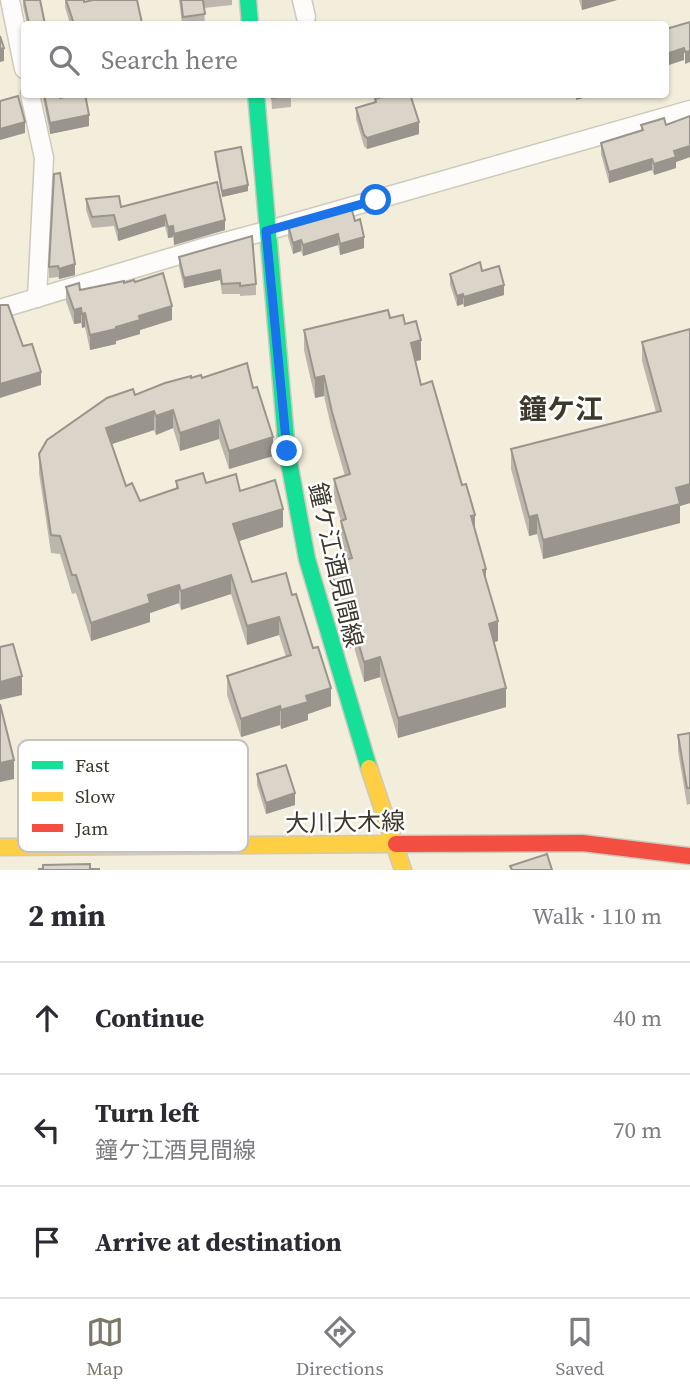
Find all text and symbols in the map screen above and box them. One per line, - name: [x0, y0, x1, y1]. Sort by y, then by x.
- search box: [21, 21, 669, 98]
- icon: search: [45, 41, 83, 79]
- text: Search here: [101, 42, 238, 78]
- route start: [360, 184, 391, 215]
- district label: 鐘ケ江: [519, 390, 603, 428]
- route end: [271, 435, 302, 466]
- street label: 鐘ケ江酒見間線: [301, 479, 371, 651]
- legend: [18, 740, 248, 852]
- text: Fast: [75, 752, 110, 778]
- text: Slow: [75, 783, 116, 809]
- street label: 大川大木線: [285, 804, 405, 840]
- text: Jam: [74, 815, 108, 841]
- text: 2 min: [28, 895, 106, 936]
- text: Walk · 110 m: [532, 900, 662, 932]
- icon: ahead: [28, 999, 66, 1037]
- text: Continue: [95, 1000, 204, 1036]
- text: 40 m: [613, 1002, 662, 1034]
- text: Turn left: [95, 1095, 199, 1131]
- icon: left: [28, 1111, 66, 1149]
- text: 70 m: [613, 1114, 662, 1146]
- text: 鐘ケ江酒見間線: [95, 1134, 256, 1166]
- icon: arrive: [28, 1223, 66, 1261]
- text: Arrive at destination: [95, 1224, 342, 1260]
- tab: Map: [86, 1313, 124, 1381]
- tab: Directions: [296, 1313, 384, 1381]
- tab: Saved: [555, 1313, 604, 1381]

